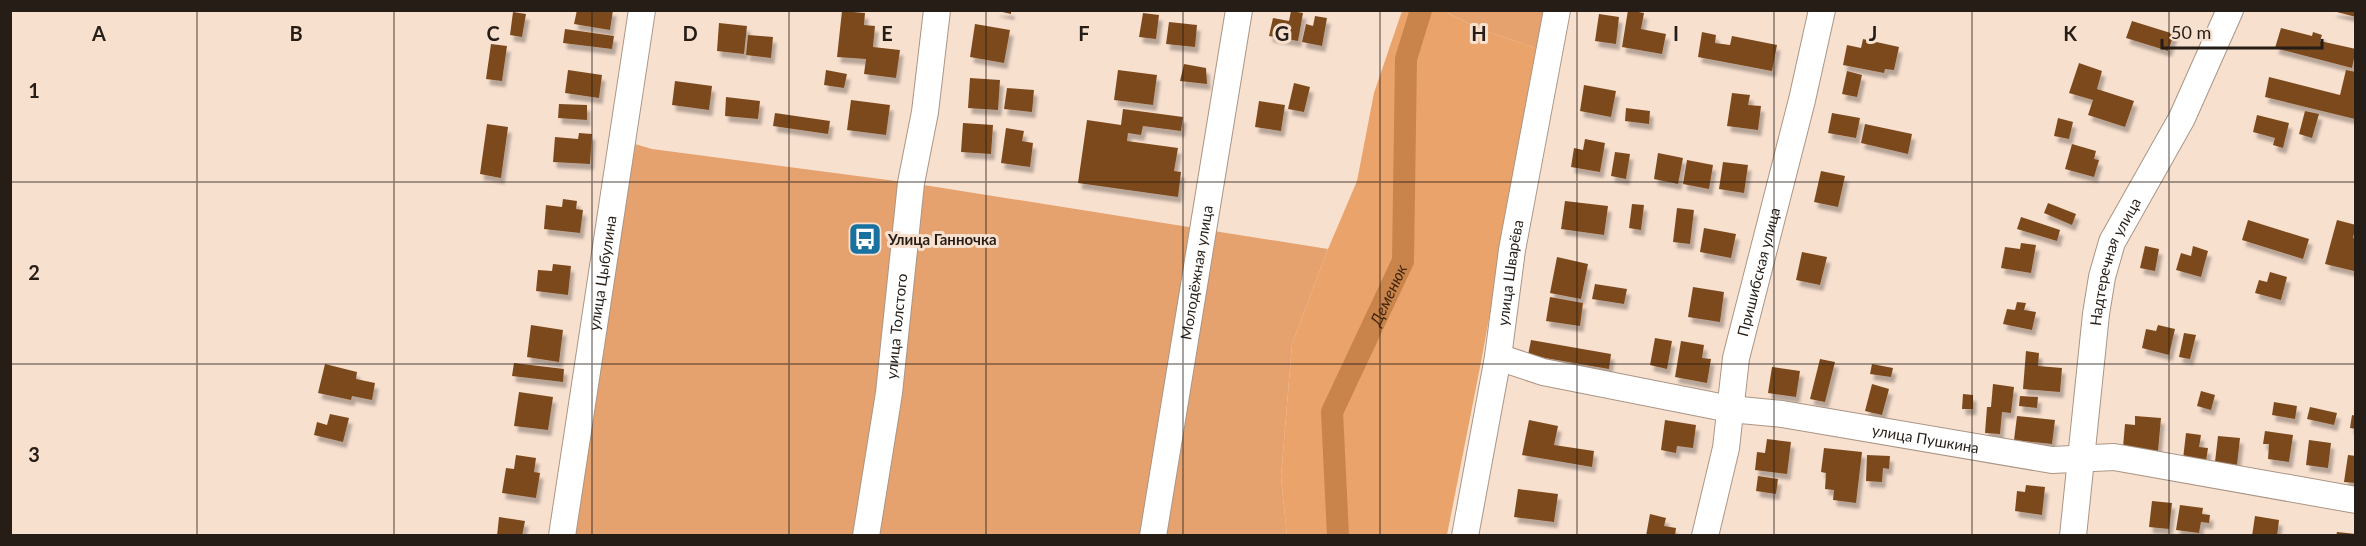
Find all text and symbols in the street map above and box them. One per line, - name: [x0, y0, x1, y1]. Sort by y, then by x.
- scale bar: [2162, 12, 2322, 50]
- text: A: [91, 21, 106, 45]
- text: B: [289, 21, 303, 45]
- text: C: [486, 21, 500, 45]
- text: D: [682, 21, 698, 45]
- text: E: [881, 21, 893, 45]
- text: F: [1078, 21, 1090, 45]
- text: G: [1275, 21, 1289, 45]
- text: H: [1471, 21, 1487, 45]
- text: I: [1673, 21, 1679, 45]
- text: J: [1869, 21, 1877, 45]
- text: K: [2063, 21, 2077, 45]
- text: 50 m: [2171, 21, 2211, 43]
- text: 1: [28, 78, 40, 102]
- street label: Надтеречная улица: [2086, 194, 2144, 327]
- street label: Молодёжная улица: [1176, 204, 1216, 341]
- street label: Пришибская улица: [1733, 205, 1783, 338]
- street label: улица Цыбулина: [584, 214, 620, 332]
- street label: улица Шварёва: [1493, 218, 1526, 327]
- bus stop icon: Улица Ганночка: [847, 221, 883, 257]
- place label: Улица Ганночка: [887, 230, 997, 248]
- text: 2: [28, 260, 40, 284]
- water label: Деменюк: [1364, 261, 1410, 329]
- street label: улица Толстого: [882, 272, 910, 380]
- street label: улица Пушкина: [1871, 421, 1980, 456]
- text: 3: [28, 442, 40, 466]

